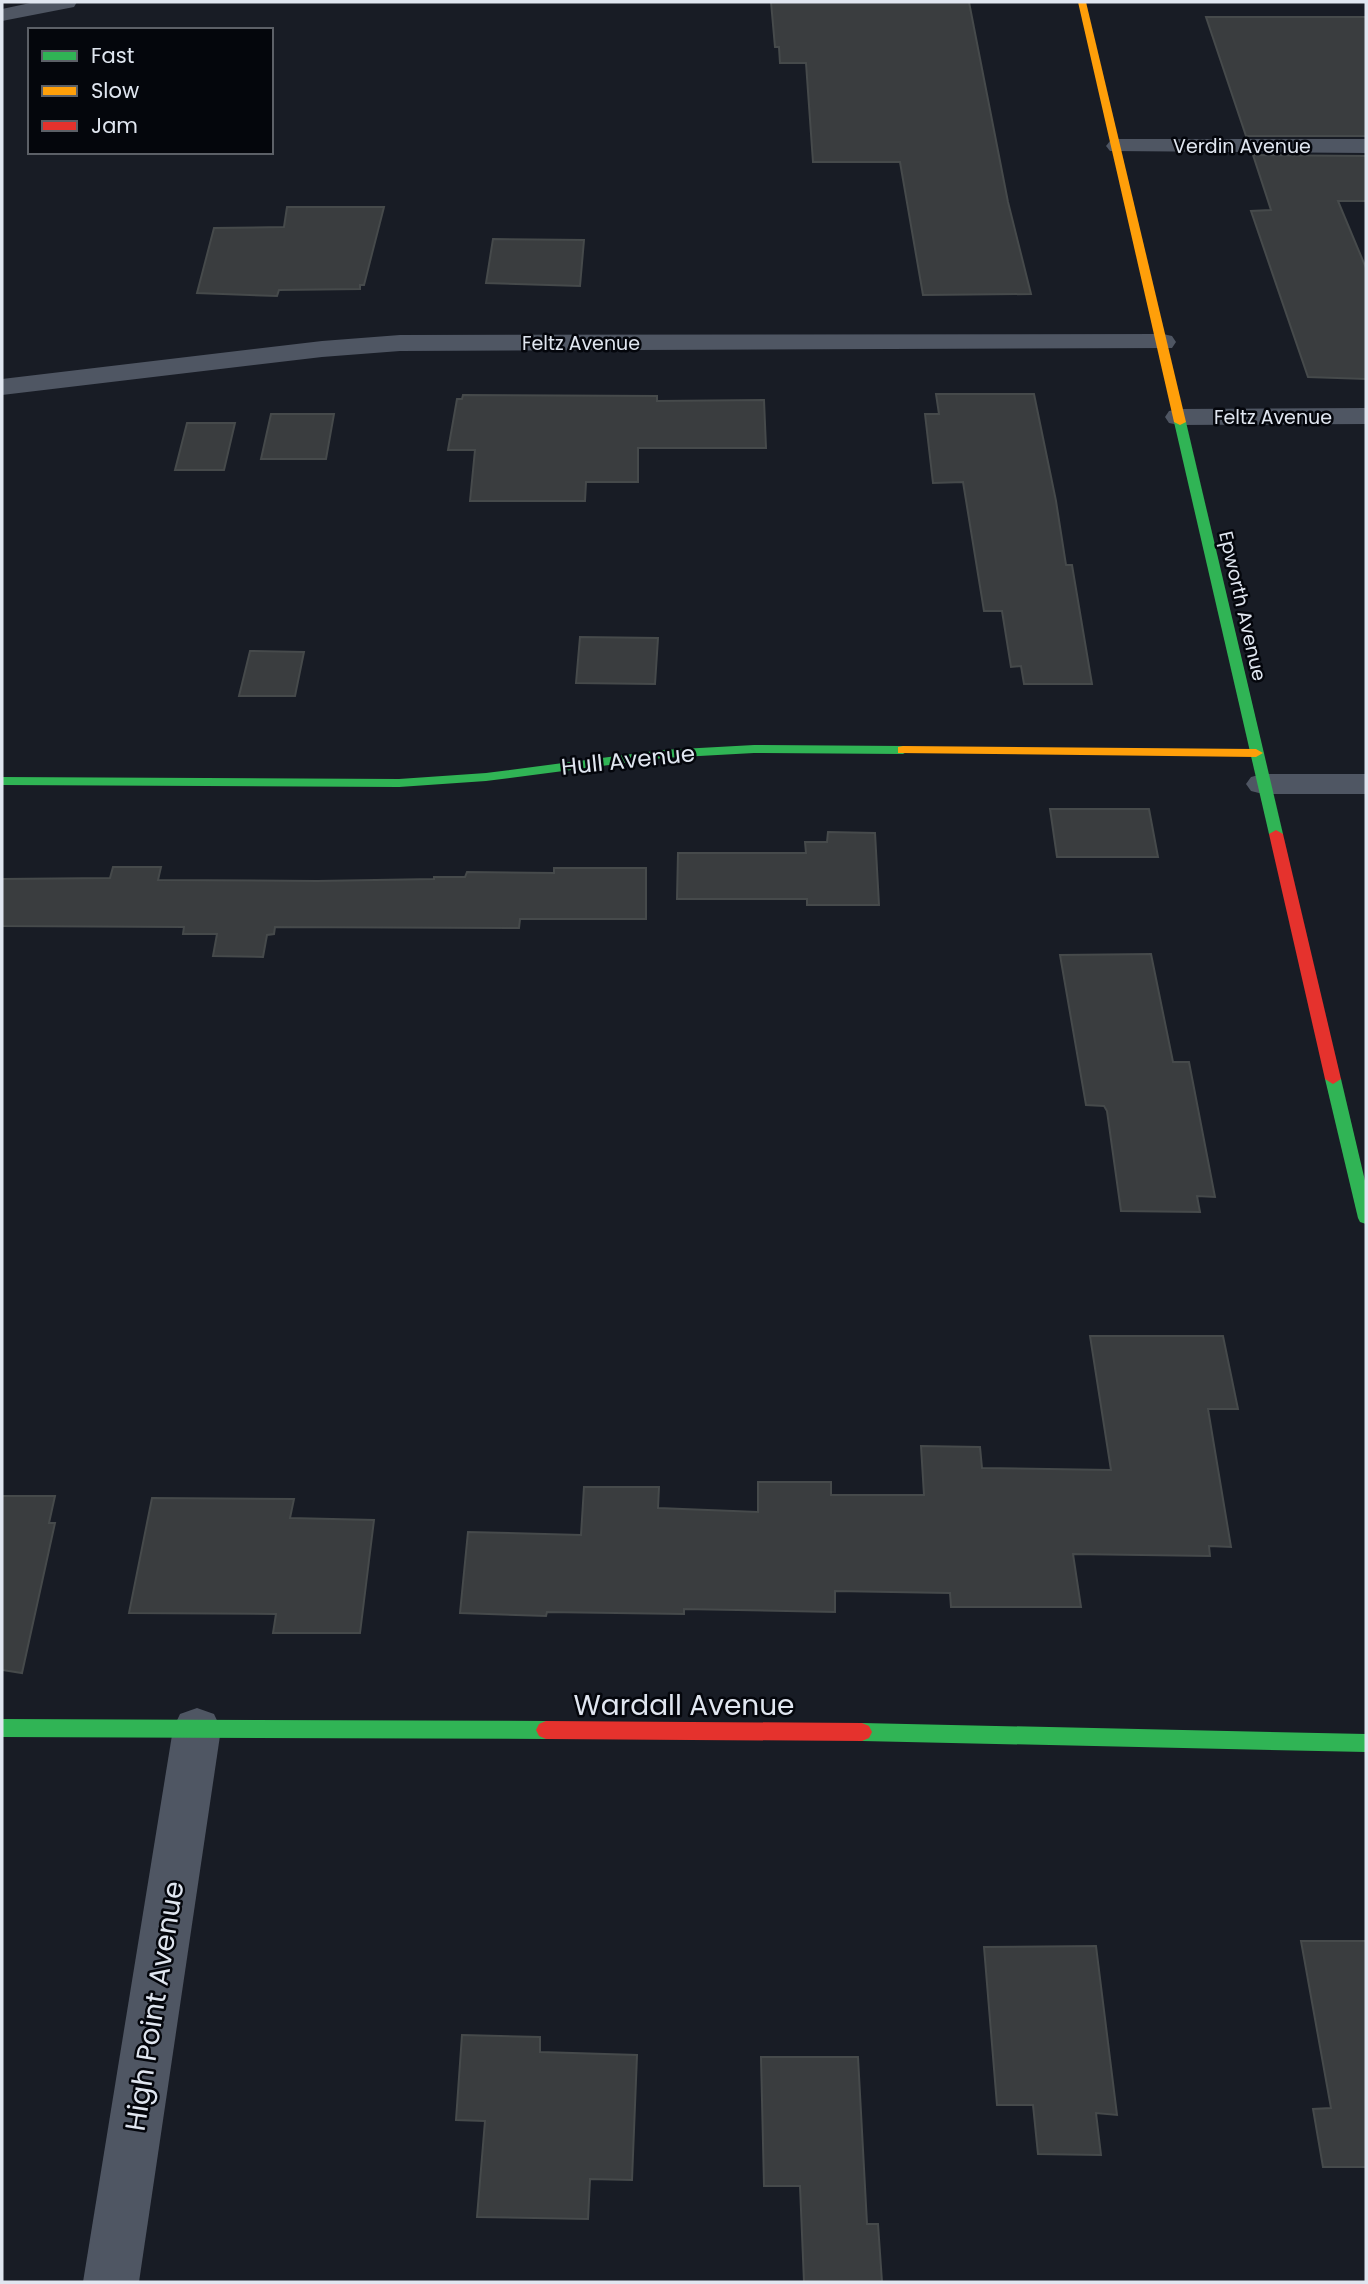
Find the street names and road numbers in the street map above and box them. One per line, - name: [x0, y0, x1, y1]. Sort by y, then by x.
- street label: Verdin Avenue: [1173, 133, 1311, 160]
- street label: Feltz Avenue: [522, 330, 640, 357]
- street label: Feltz Avenue: [1214, 404, 1332, 431]
- street label: Epworth Avenue: [1212, 529, 1273, 684]
- street label: Hull Avenue: [559, 737, 697, 783]
- street label: Wardall Avenue: [574, 1686, 794, 1725]
- street label: High Point Avenue: [115, 1878, 193, 2134]

